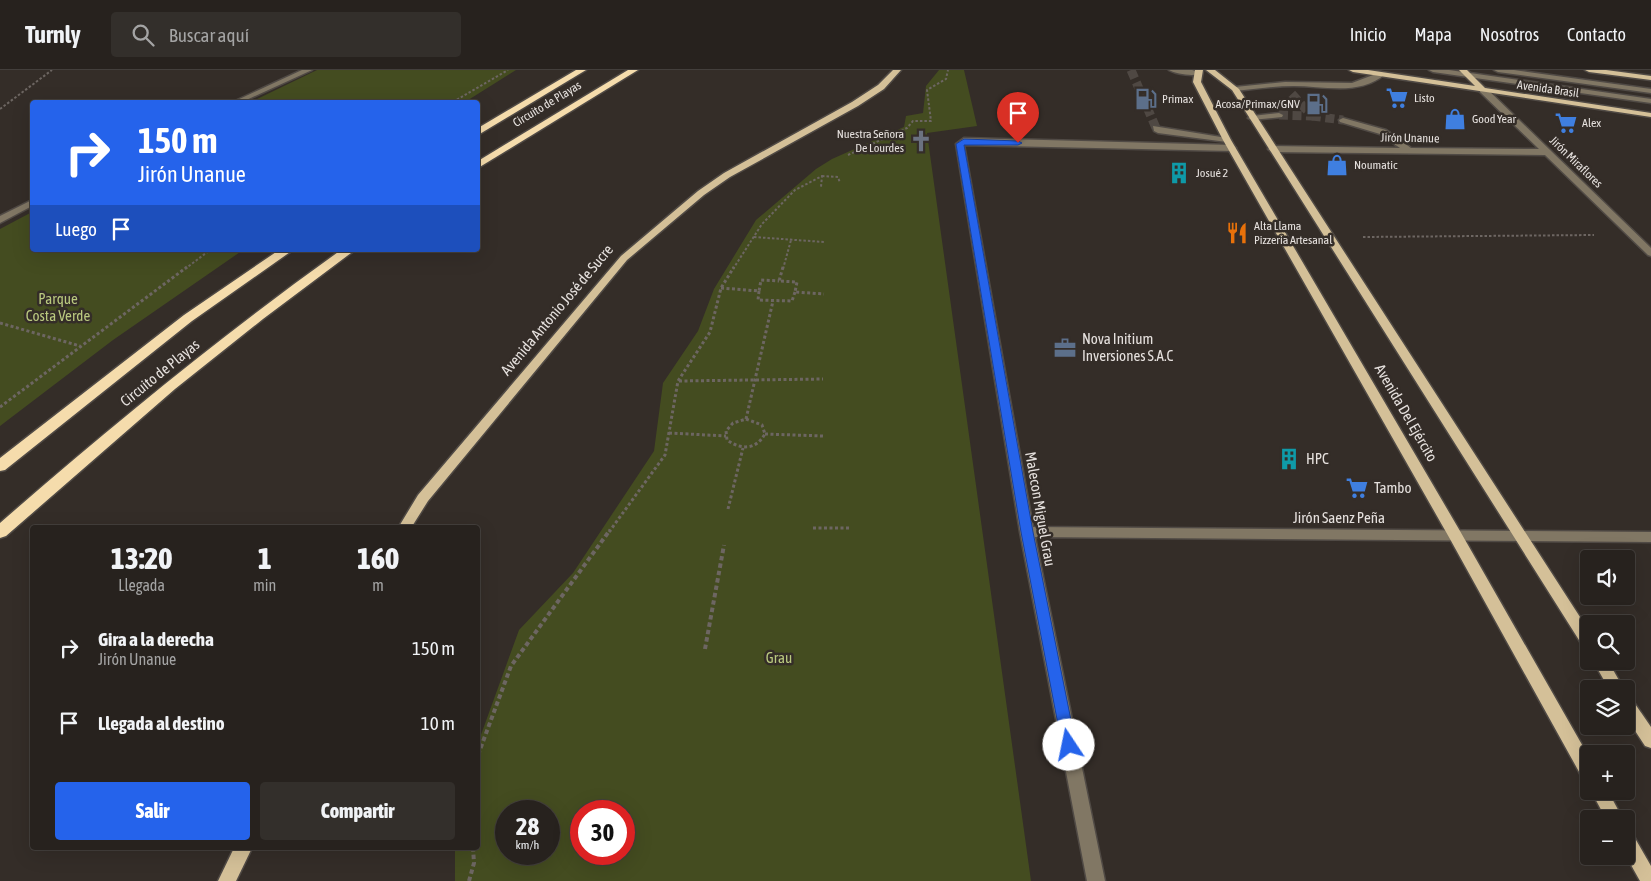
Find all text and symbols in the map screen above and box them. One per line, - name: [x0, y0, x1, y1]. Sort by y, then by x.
- search box: [111, 12, 461, 57]
- text: Turnly: [25, 21, 81, 48]
- icon: search: [129, 21, 157, 49]
- text: Buscar aquí: [169, 24, 249, 46]
- text: Inicio: [1350, 24, 1386, 45]
- text: Mapa: [1414, 24, 1452, 45]
- text: Nosotros: [1480, 24, 1539, 45]
- text: Contacto: [1567, 24, 1626, 45]
- street label: Circuito de Playas: [510, 78, 584, 130]
- street label: Avenida Brasil: [1516, 78, 1581, 100]
- supermarket icon: Listo: [1384, 85, 1410, 111]
- fuel station icon: Primax: [1133, 86, 1159, 112]
- fuel station icon: Acosa/Primax/GNV: [1304, 91, 1330, 117]
- place label: Listo: [1414, 91, 1435, 105]
- pin: [997, 92, 1039, 143]
- place label: Primax: [1162, 92, 1193, 106]
- place label: Acosa/Primax/GNV: [1216, 97, 1300, 111]
- icon: arrive: [1004, 99, 1032, 127]
- shop icon: Good Year: [1442, 106, 1468, 132]
- supermarket icon: Alex: [1553, 110, 1579, 136]
- place label: Good Year: [1472, 112, 1517, 126]
- place label: Alex: [1582, 116, 1601, 130]
- icon: right: [55, 120, 120, 185]
- text: 150 m: [138, 120, 217, 160]
- place label: Nuestra Señora De Lourdes: [837, 127, 904, 155]
- church icon: Nuestra Señora De Lourdes: [908, 128, 934, 154]
- street label: Jirón Unanue: [1380, 130, 1440, 146]
- street label: Jirón Miraflores: [1547, 133, 1605, 191]
- shop icon: Noumatic: [1324, 152, 1350, 178]
- place label: Noumatic: [1354, 158, 1398, 172]
- building icon: Josué 2: [1166, 160, 1192, 186]
- text: Jirón Unanue: [138, 161, 246, 187]
- place label: Josué 2: [1196, 166, 1228, 180]
- icon: arrive: [107, 215, 135, 243]
- text: Luego: [55, 218, 97, 240]
- place label: Alta Llama Pizzeria Artesanal: [1254, 219, 1333, 247]
- restaurant icon: Alta Llama Pizzeria Artesanal: [1224, 220, 1250, 246]
- street label: Avenida Antonio José de Sucre: [497, 241, 616, 378]
- park label: Parque Costa Verde: [26, 290, 90, 324]
- place label: Nova Initium Inversiones S.A.C: [1082, 330, 1174, 364]
- office icon: Nova Initium Inversiones S.A.C: [1052, 335, 1078, 361]
- street label: Circuito de Playas: [117, 336, 203, 410]
- street label: Avenida Del Ejército: [1372, 361, 1441, 464]
- building icon: HPC: [1276, 446, 1302, 472]
- street label: Malecon Miguel Grau: [1022, 450, 1059, 567]
- place label: HPC: [1306, 450, 1329, 467]
- supermarket icon: Tambo: [1344, 475, 1370, 501]
- place label: Tambo: [1374, 479, 1411, 496]
- street label: Jirón Saenz Peña: [1293, 509, 1385, 526]
- text: 13:20: [111, 541, 172, 575]
- text: 1: [258, 541, 272, 575]
- text: 160: [357, 541, 399, 575]
- map controls: [1580, 550, 1635, 865]
- button: sound: [1580, 550, 1635, 605]
- text: Llegada: [118, 576, 165, 594]
- text: min: [253, 576, 276, 594]
- text: m: [372, 576, 384, 594]
- button: search: [1580, 615, 1635, 670]
- text: Gira a la derecha: [98, 628, 214, 650]
- icon: right: [55, 634, 83, 662]
- text: 150 m: [412, 637, 455, 659]
- park label: Grau: [766, 649, 792, 666]
- text: Jirón Unanue: [98, 650, 176, 668]
- button: layers: [1580, 680, 1635, 735]
- icon: arrive: [55, 709, 83, 737]
- text: Llegada al destino: [98, 712, 225, 734]
- text: 10 m: [421, 712, 455, 734]
- position arrow: [1042, 718, 1094, 770]
- button: +: [1580, 745, 1635, 800]
- button: Salir: [55, 782, 250, 840]
- button: Compartir: [260, 782, 455, 840]
- speed limit sign: 30: [570, 800, 635, 865]
- button: −: [1580, 810, 1635, 865]
- text: 28: [516, 812, 539, 840]
- text: km/h: [516, 838, 539, 852]

